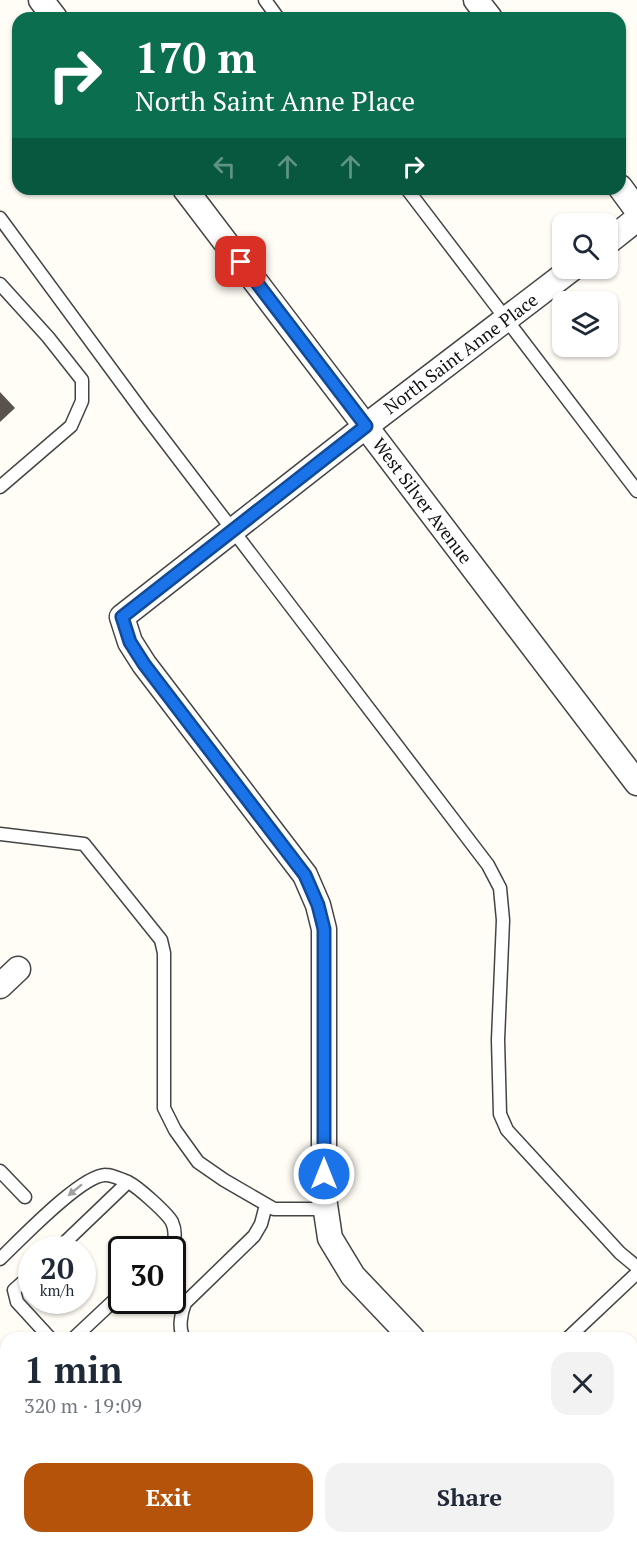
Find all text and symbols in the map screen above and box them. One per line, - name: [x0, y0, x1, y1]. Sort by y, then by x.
- text: 170 m: [135, 29, 256, 85]
- icon: right: [36, 36, 114, 114]
- text: North Saint Anne Place: [135, 83, 415, 119]
- icon: left: [208, 150, 241, 183]
- icon: ahead: [271, 150, 304, 183]
- icon: ahead: [334, 150, 367, 183]
- icon: right: [397, 150, 430, 183]
- map controls: [552, 213, 618, 357]
- button: search: [552, 213, 618, 279]
- pin: [215, 236, 266, 287]
- icon: arrive: [224, 245, 257, 278]
- street label: North Saint Anne Place: [379, 287, 542, 419]
- button: layers: [552, 291, 618, 357]
- street label: West Silver Avenue: [368, 433, 478, 568]
- position arrow: [292, 1142, 356, 1206]
- one-way arrow: [68, 1183, 83, 1195]
- speed limit sign: 30: [108, 1236, 186, 1314]
- text: 20: [40, 1248, 74, 1288]
- text: km/h: [40, 1280, 74, 1300]
- text: 1 min: [24, 1346, 122, 1393]
- button: close: [551, 1352, 614, 1415]
- text: 320 m · 19:09: [24, 1392, 142, 1419]
- button: Exit: [24, 1463, 313, 1532]
- button: Share: [325, 1463, 614, 1532]

